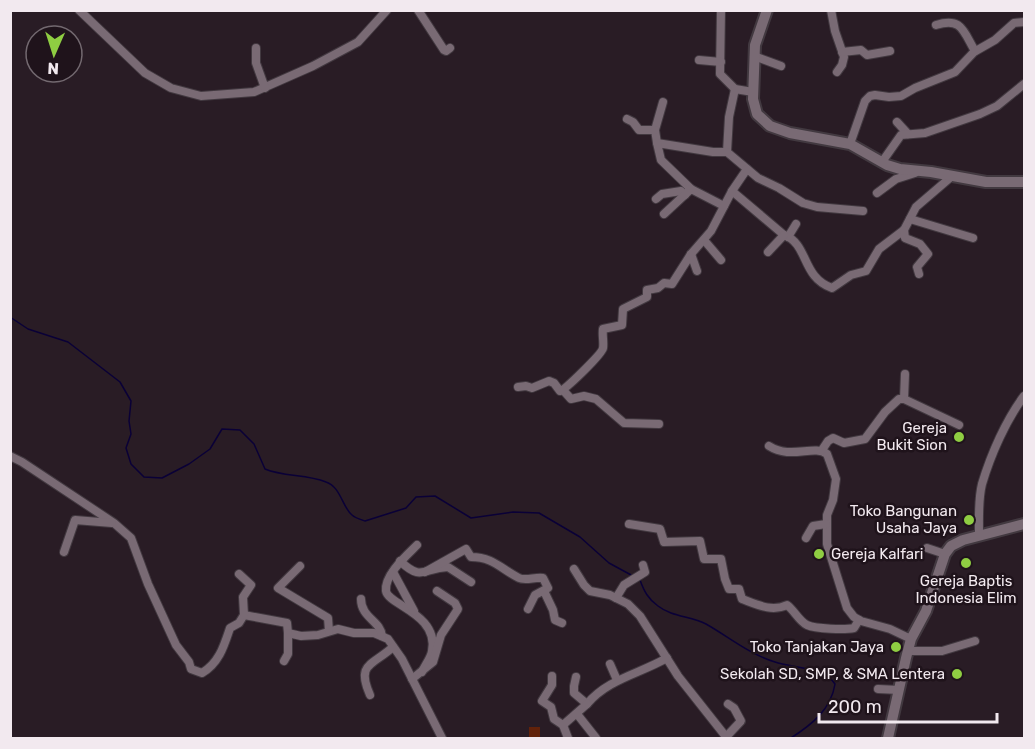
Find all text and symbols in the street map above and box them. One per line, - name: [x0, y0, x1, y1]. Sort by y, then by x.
- north arrow: [24, 24, 84, 84]
- text: N: [47, 59, 59, 78]
- place label: Gereja Bukit Sion: [876, 419, 947, 454]
- marker: Gereja Bukit Sion: [952, 430, 966, 444]
- place label: Toko Bangunan Usaha Jaya: [850, 502, 957, 537]
- marker: Toko Bangunan Usaha Jaya: [962, 513, 976, 527]
- place label: Gereja Kalfari: [831, 545, 923, 563]
- marker: Gereja Kalfari: [812, 547, 826, 561]
- marker: Gereja Baptis Indonesia Elim: [959, 556, 973, 570]
- place label: Gereja Baptis Indonesia Elim: [915, 572, 1017, 607]
- place label: Toko Tanjakan Jaya: [750, 638, 884, 656]
- marker: Toko Tanjakan Jaya: [889, 640, 903, 654]
- place label: Sekolah SD, SMP, & SMA Lentera: [720, 665, 945, 683]
- marker: Sekolah SD, SMP, & SMA Lentera: [950, 667, 964, 681]
- scale bar: [819, 686, 998, 724]
- text: 200 m: [828, 696, 882, 718]

